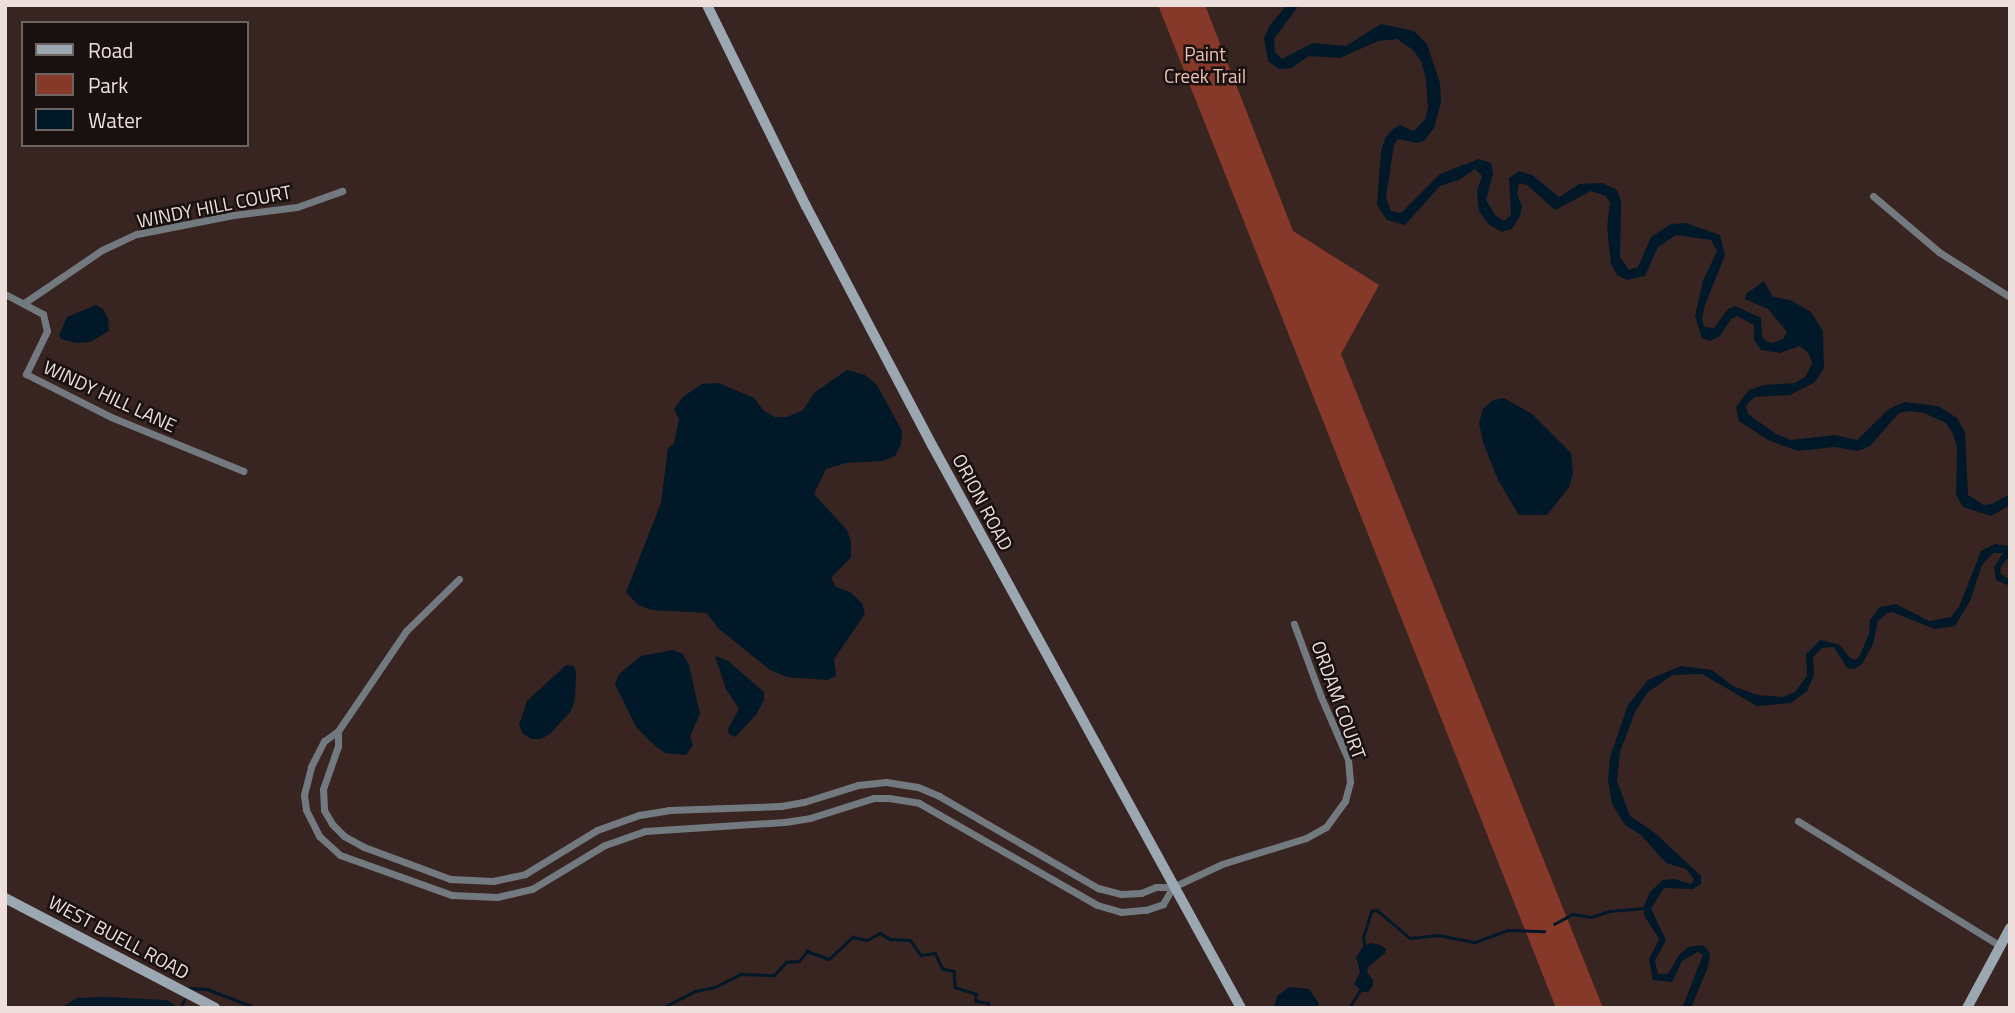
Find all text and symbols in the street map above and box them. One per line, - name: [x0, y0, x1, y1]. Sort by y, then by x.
- legend: [21, 21, 248, 147]
- text: Road: [88, 34, 133, 66]
- park label: Paint Creek Trail: [1164, 43, 1246, 87]
- text: Park: [88, 69, 128, 101]
- text: Water: [88, 104, 142, 136]
- street label: WINDY HILL COURT: [135, 180, 293, 232]
- street label: WINDY HILL LANE: [40, 355, 180, 437]
- street label: ORION ROAD: [948, 450, 1018, 554]
- street label: ORDAM COURT: [1307, 638, 1371, 762]
- street label: WEST BUELL ROAD: [45, 890, 193, 984]

